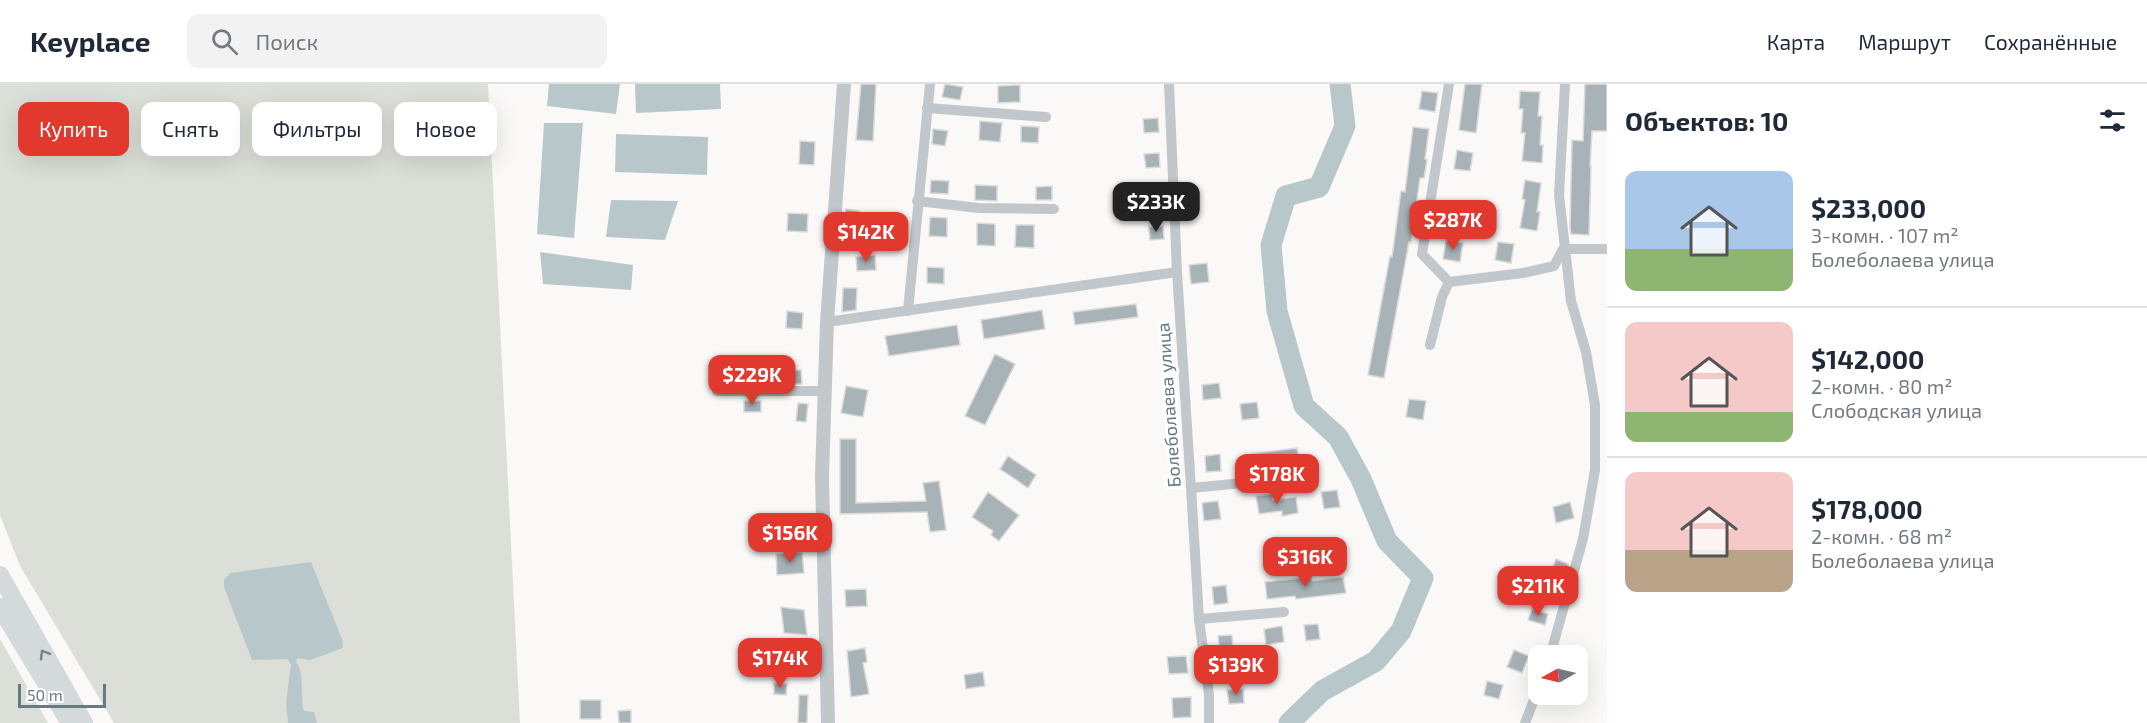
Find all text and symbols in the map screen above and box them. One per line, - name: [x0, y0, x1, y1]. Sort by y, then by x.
- search box: [187, 14, 607, 68]
- text: Keyplace: [30, 24, 151, 58]
- icon: search: [208, 25, 241, 58]
- text: Поиск: [256, 28, 318, 54]
- text: Карта: [1767, 29, 1825, 54]
- text: Маршрут: [1858, 29, 1951, 54]
- text: Сохранённые: [1984, 29, 2117, 54]
- chip: Купить: [18, 102, 129, 156]
- chip: Снять: [141, 102, 240, 156]
- chip: Фильтры: [252, 102, 382, 156]
- chip: Новое: [394, 102, 497, 156]
- icon: filters: [2096, 104, 2129, 137]
- text: Объектов: 10: [1625, 105, 1788, 136]
- pin: $233K: [1114, 182, 1198, 233]
- text: $233K: [1127, 189, 1185, 213]
- text: $233,000: [1811, 192, 1926, 223]
- icon: home: [1673, 195, 1745, 267]
- pin: $287K: [1411, 200, 1495, 251]
- text: $287K: [1424, 207, 1482, 231]
- pin: $142K: [824, 212, 908, 263]
- text: $142K: [837, 219, 895, 243]
- text: 3-комн. · 107 m²: [1811, 223, 1959, 247]
- text: Болеболаева улица: [1811, 247, 1995, 271]
- street label: Болеболаева улица: [1151, 322, 1185, 488]
- text: $142,000: [1811, 343, 1925, 374]
- icon: home: [1673, 346, 1745, 418]
- pin: $229K: [710, 355, 794, 406]
- text: $229K: [722, 362, 782, 386]
- text: 2-комн. · 80 m²: [1811, 374, 1953, 398]
- text: Слободская улица: [1811, 398, 1982, 422]
- pin: $178K: [1235, 454, 1319, 505]
- text: $178K: [1249, 461, 1305, 485]
- text: $178,000: [1811, 493, 1923, 524]
- icon: home: [1673, 496, 1745, 568]
- pin: $156K: [748, 513, 832, 564]
- text: $156K: [762, 520, 818, 544]
- text: 2-комн. · 68 m²: [1811, 524, 1952, 548]
- pin: $316K: [1263, 537, 1347, 588]
- text: $316K: [1277, 544, 1333, 568]
- text: Болеболаева улица: [1811, 548, 1995, 572]
- pin: $211K: [1496, 566, 1580, 617]
- text: $211K: [1511, 573, 1565, 597]
- pin: $174K: [738, 638, 822, 689]
- text: $174K: [752, 645, 808, 669]
- pin: $139K: [1194, 645, 1278, 696]
- north arrow: [1528, 645, 1588, 705]
- map controls: [1528, 645, 1588, 705]
- one-way arrow: [40, 650, 52, 660]
- text: $139K: [1208, 652, 1264, 676]
- scale bar: [18, 681, 106, 708]
- text: 50 m: [27, 685, 63, 704]

